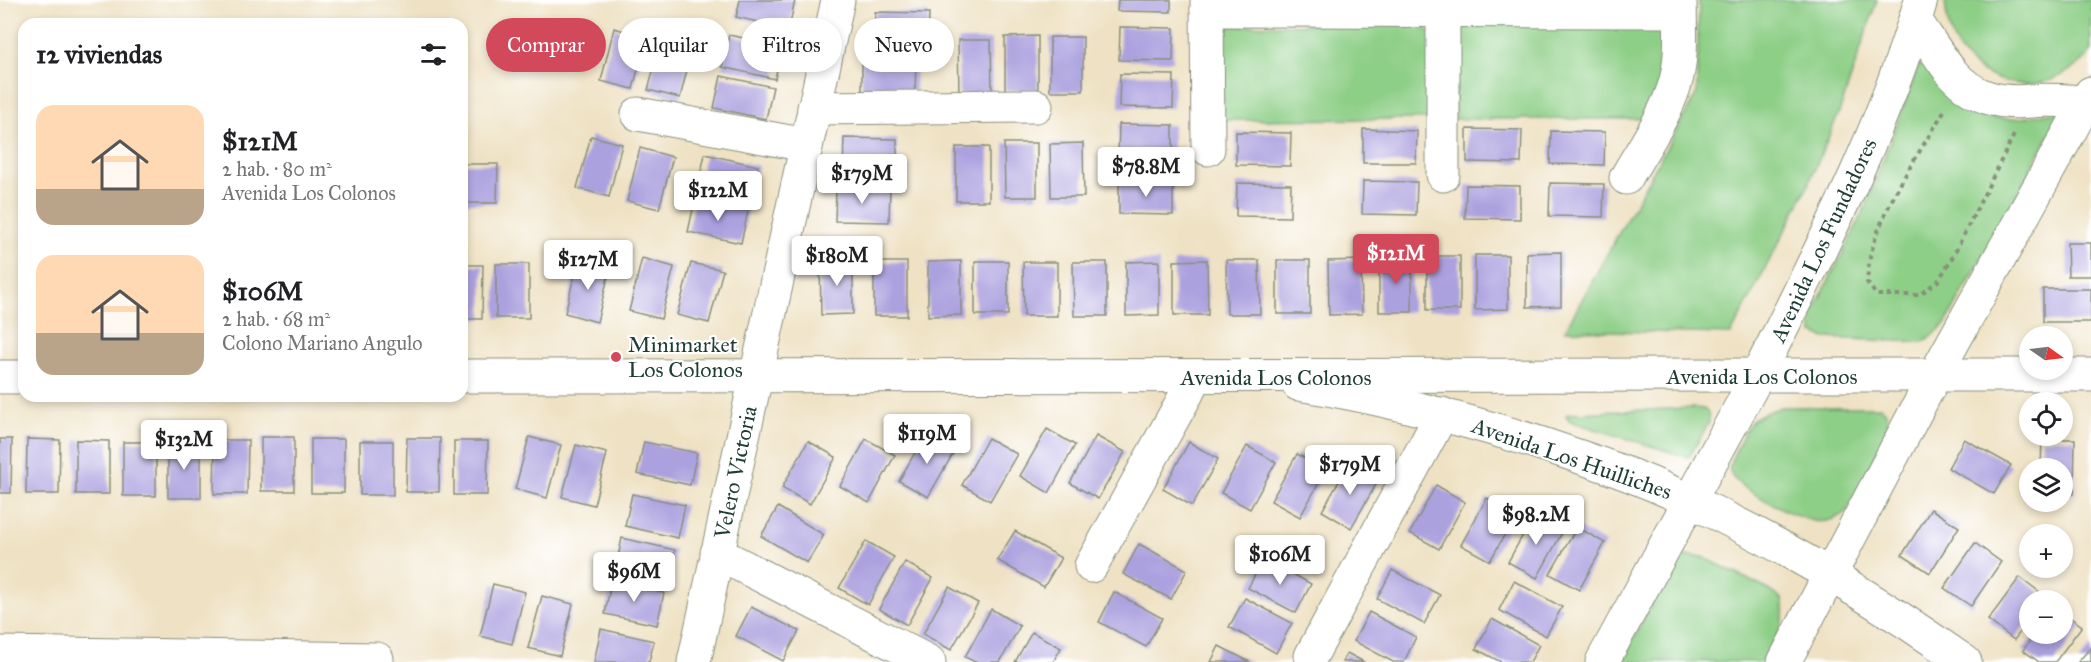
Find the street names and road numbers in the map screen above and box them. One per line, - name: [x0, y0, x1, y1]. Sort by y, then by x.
- street label: Avenida Los Fundadores: [1764, 134, 1883, 348]
- street label: Avenida Los Colonos: [1665, 363, 1858, 390]
- street label: Avenida Los Colonos: [1179, 364, 1372, 391]
- street label: Velero Victoria: [708, 403, 763, 542]
- street label: Avenida Los Huilliches: [1467, 411, 1675, 505]

